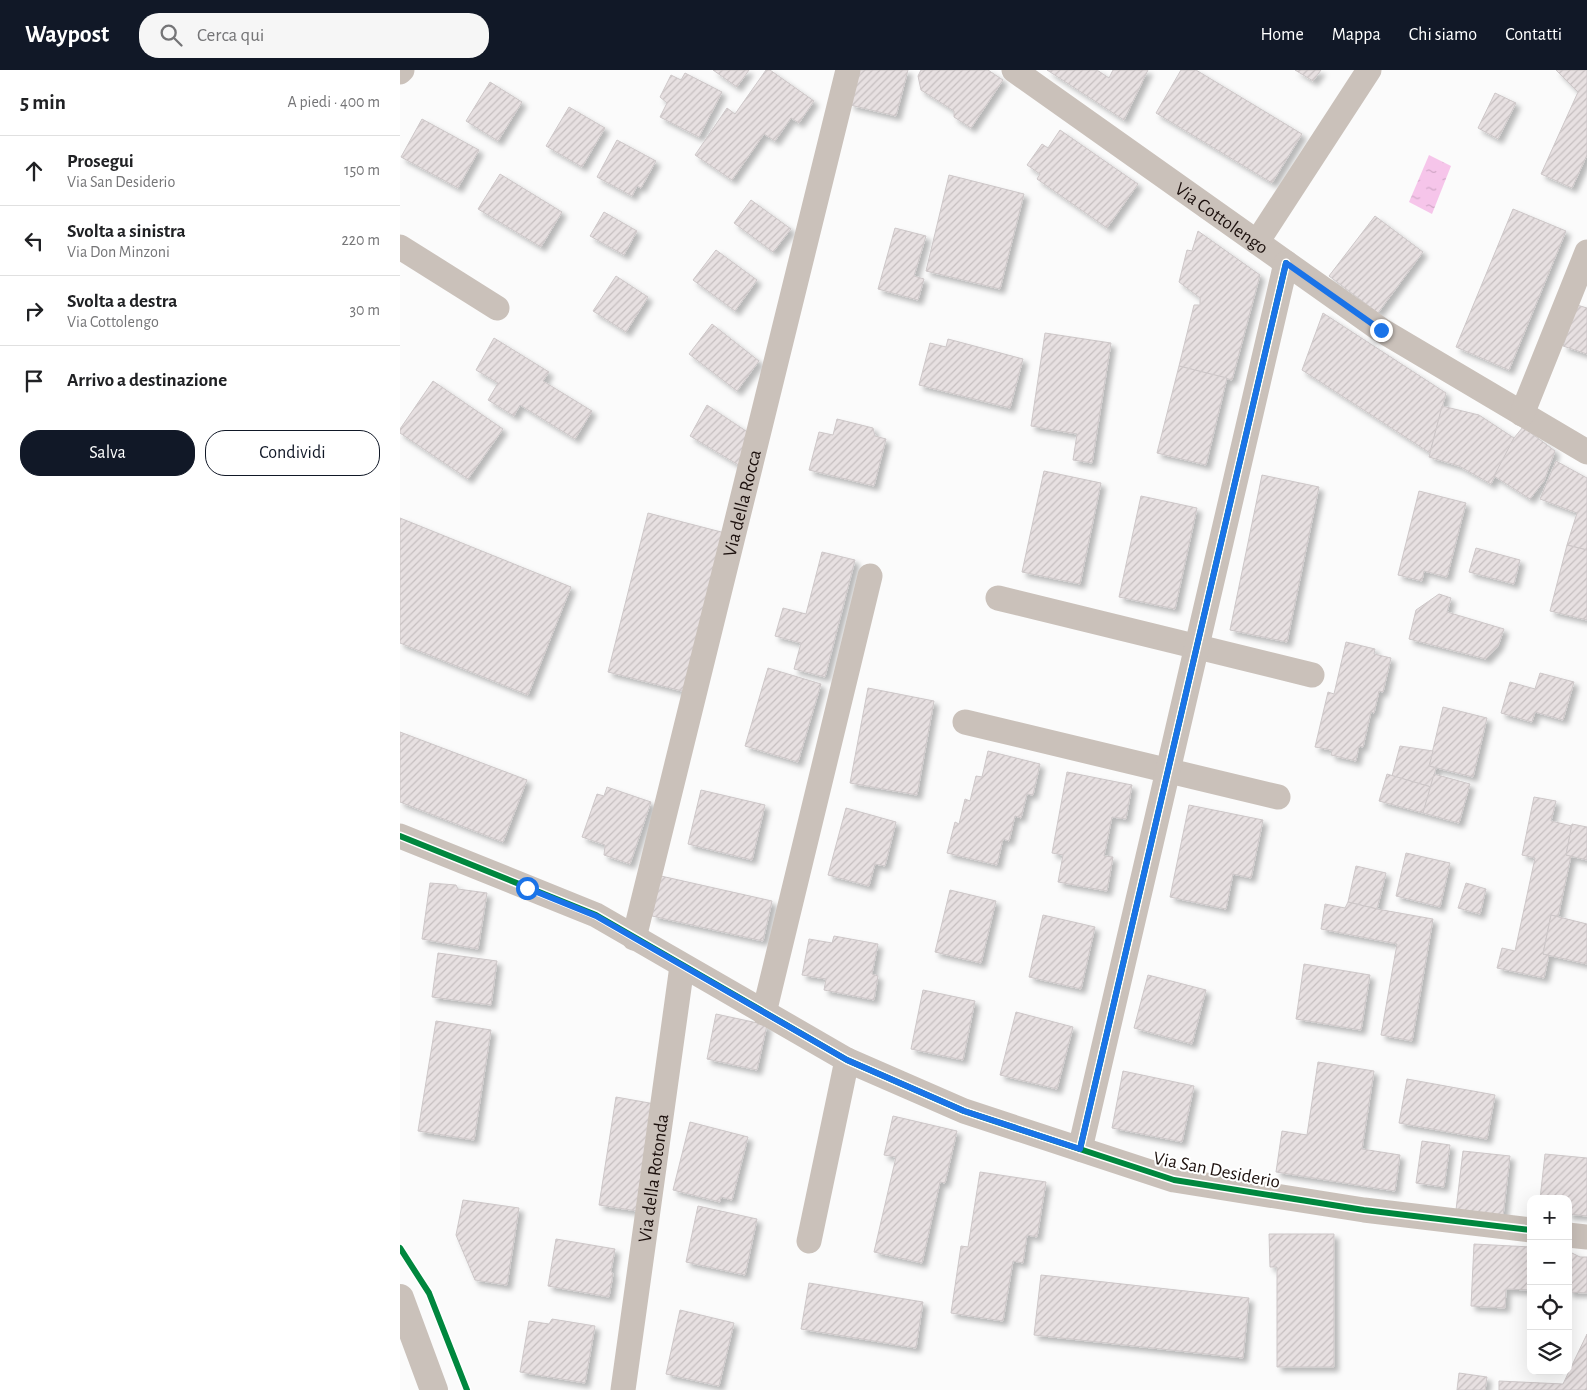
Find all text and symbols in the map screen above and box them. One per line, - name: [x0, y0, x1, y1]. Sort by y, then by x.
- search box: [139, 13, 489, 58]
- icon: search: [157, 21, 185, 49]
- text: Waypost: [25, 23, 109, 47]
- text: Cerca qui: [197, 26, 264, 45]
- text: Home: [1260, 26, 1304, 44]
- text: Mappa: [1332, 26, 1381, 44]
- text: Chi siamo: [1409, 26, 1477, 44]
- text: Contatti: [1505, 26, 1562, 44]
- text: 5 min: [20, 92, 66, 113]
- text: A piedi · 400 m: [288, 94, 380, 110]
- text: Prosegui: [67, 152, 134, 171]
- icon: ahead: [20, 157, 48, 185]
- text: 150 m: [344, 162, 380, 178]
- text: Via San Desiderio: [67, 174, 175, 190]
- street label: Via Cottolengo: [1171, 179, 1271, 258]
- text: Svolta a sinistra: [67, 222, 186, 241]
- icon: left: [20, 227, 48, 255]
- text: 220 m: [342, 232, 380, 248]
- text: Via Don Minzoni: [67, 244, 170, 260]
- text: Svolta a destra: [67, 292, 177, 311]
- icon: right: [20, 297, 48, 325]
- text: 30 m: [350, 302, 380, 318]
- text: Via Cottolengo: [67, 314, 159, 330]
- route end: [1370, 319, 1393, 342]
- icon: arrive: [20, 367, 48, 395]
- text: Arrivo a destinazione: [67, 371, 227, 390]
- button: Salva: [20, 430, 195, 476]
- button: Condividi: [205, 430, 380, 476]
- street label: Via della Rocca: [720, 448, 765, 559]
- route start: [516, 877, 539, 900]
- street label: Via della Rotonda: [636, 1112, 672, 1244]
- street label: Via San Desiderio: [1152, 1149, 1282, 1192]
- map controls: [1527, 1195, 1572, 1375]
- button: +: [1527, 1195, 1572, 1240]
- button: −: [1527, 1240, 1572, 1285]
- button: locate: [1527, 1285, 1572, 1330]
- button: layers: [1527, 1330, 1572, 1375]

